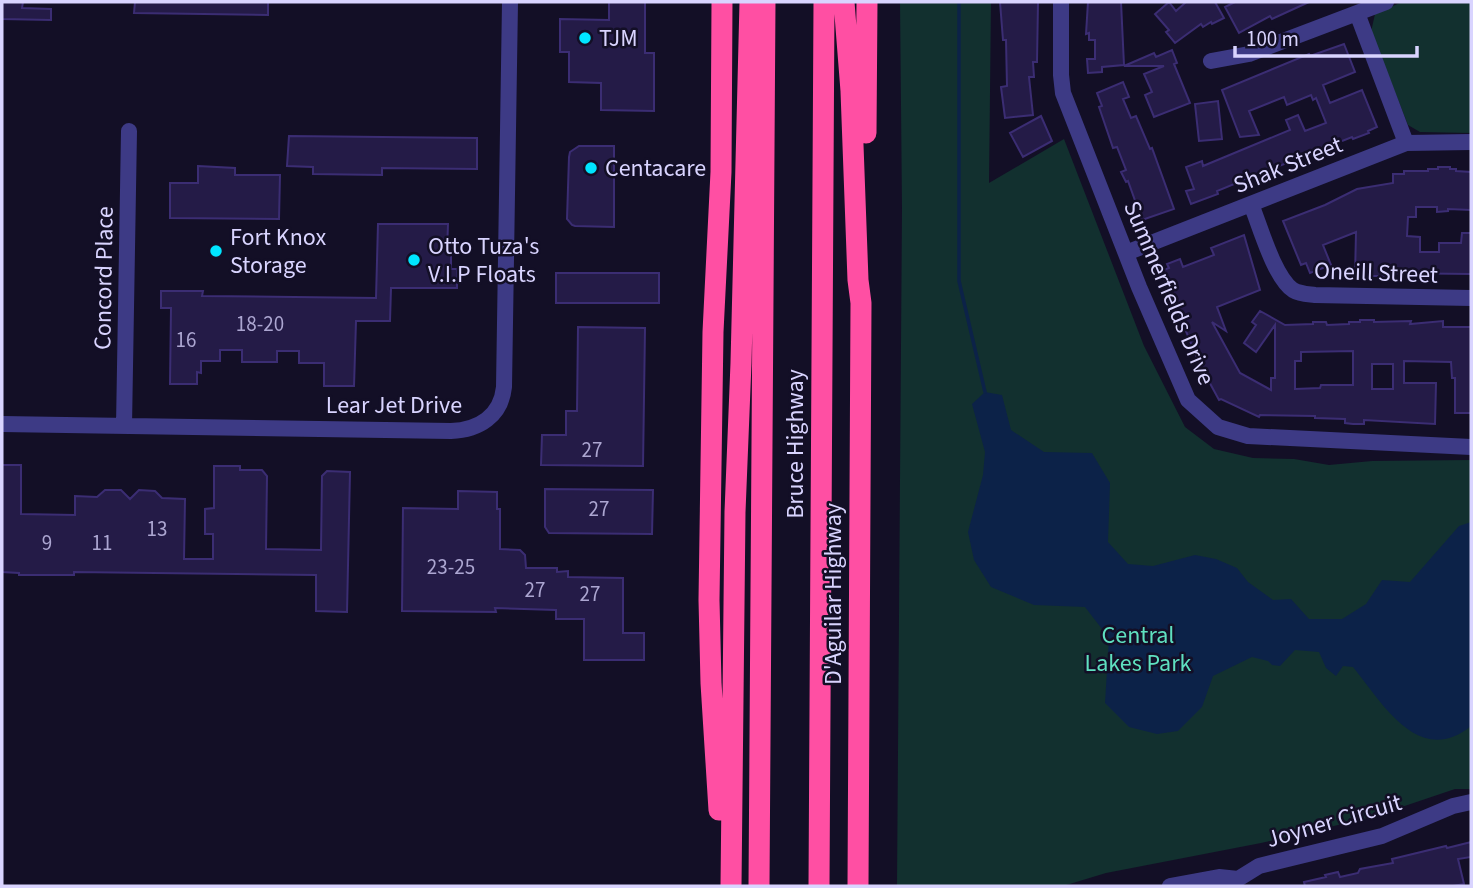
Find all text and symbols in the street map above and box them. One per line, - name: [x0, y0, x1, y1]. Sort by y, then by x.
- scale bar: [1235, 14, 1417, 58]
- place label: TJM: [599, 21, 638, 56]
- text: 100 m: [1246, 24, 1299, 54]
- marker: TJM: [577, 30, 593, 46]
- street label: Shak Street: [1228, 127, 1348, 203]
- place label: Centacare: [605, 151, 706, 186]
- marker: Centacare: [583, 160, 599, 176]
- street label: Summerfields Drive: [1114, 195, 1224, 391]
- street label: Concord Place: [85, 206, 123, 350]
- place label: Fort Knox Storage: [230, 220, 326, 283]
- place label: Otto Tuza's V.I.P Floats: [428, 229, 539, 292]
- marker: Fort Knox Storage: [208, 243, 224, 259]
- marker: Otto Tuza's V.I.P Floats: [406, 252, 422, 268]
- street label: Oneill Street: [1313, 253, 1439, 293]
- house number: 18-20: [236, 309, 284, 339]
- house number: 16: [176, 325, 196, 355]
- street label: Bruce Highway: [778, 369, 813, 519]
- street label: Lear Jet Drive: [326, 388, 462, 423]
- house number: 27: [582, 435, 602, 465]
- house number: 27: [589, 494, 609, 524]
- street label: D'Aguilar Highway: [816, 503, 851, 685]
- house number: 13: [147, 514, 167, 544]
- house number: 9: [42, 528, 52, 558]
- house number: 11: [92, 528, 112, 558]
- house number: 23-25: [427, 552, 475, 582]
- house number: 27: [525, 575, 545, 605]
- house number: 27: [580, 579, 600, 609]
- park label: Central Lakes Park: [1085, 618, 1192, 681]
- street label: Joyner Circuit: [1262, 785, 1406, 857]

